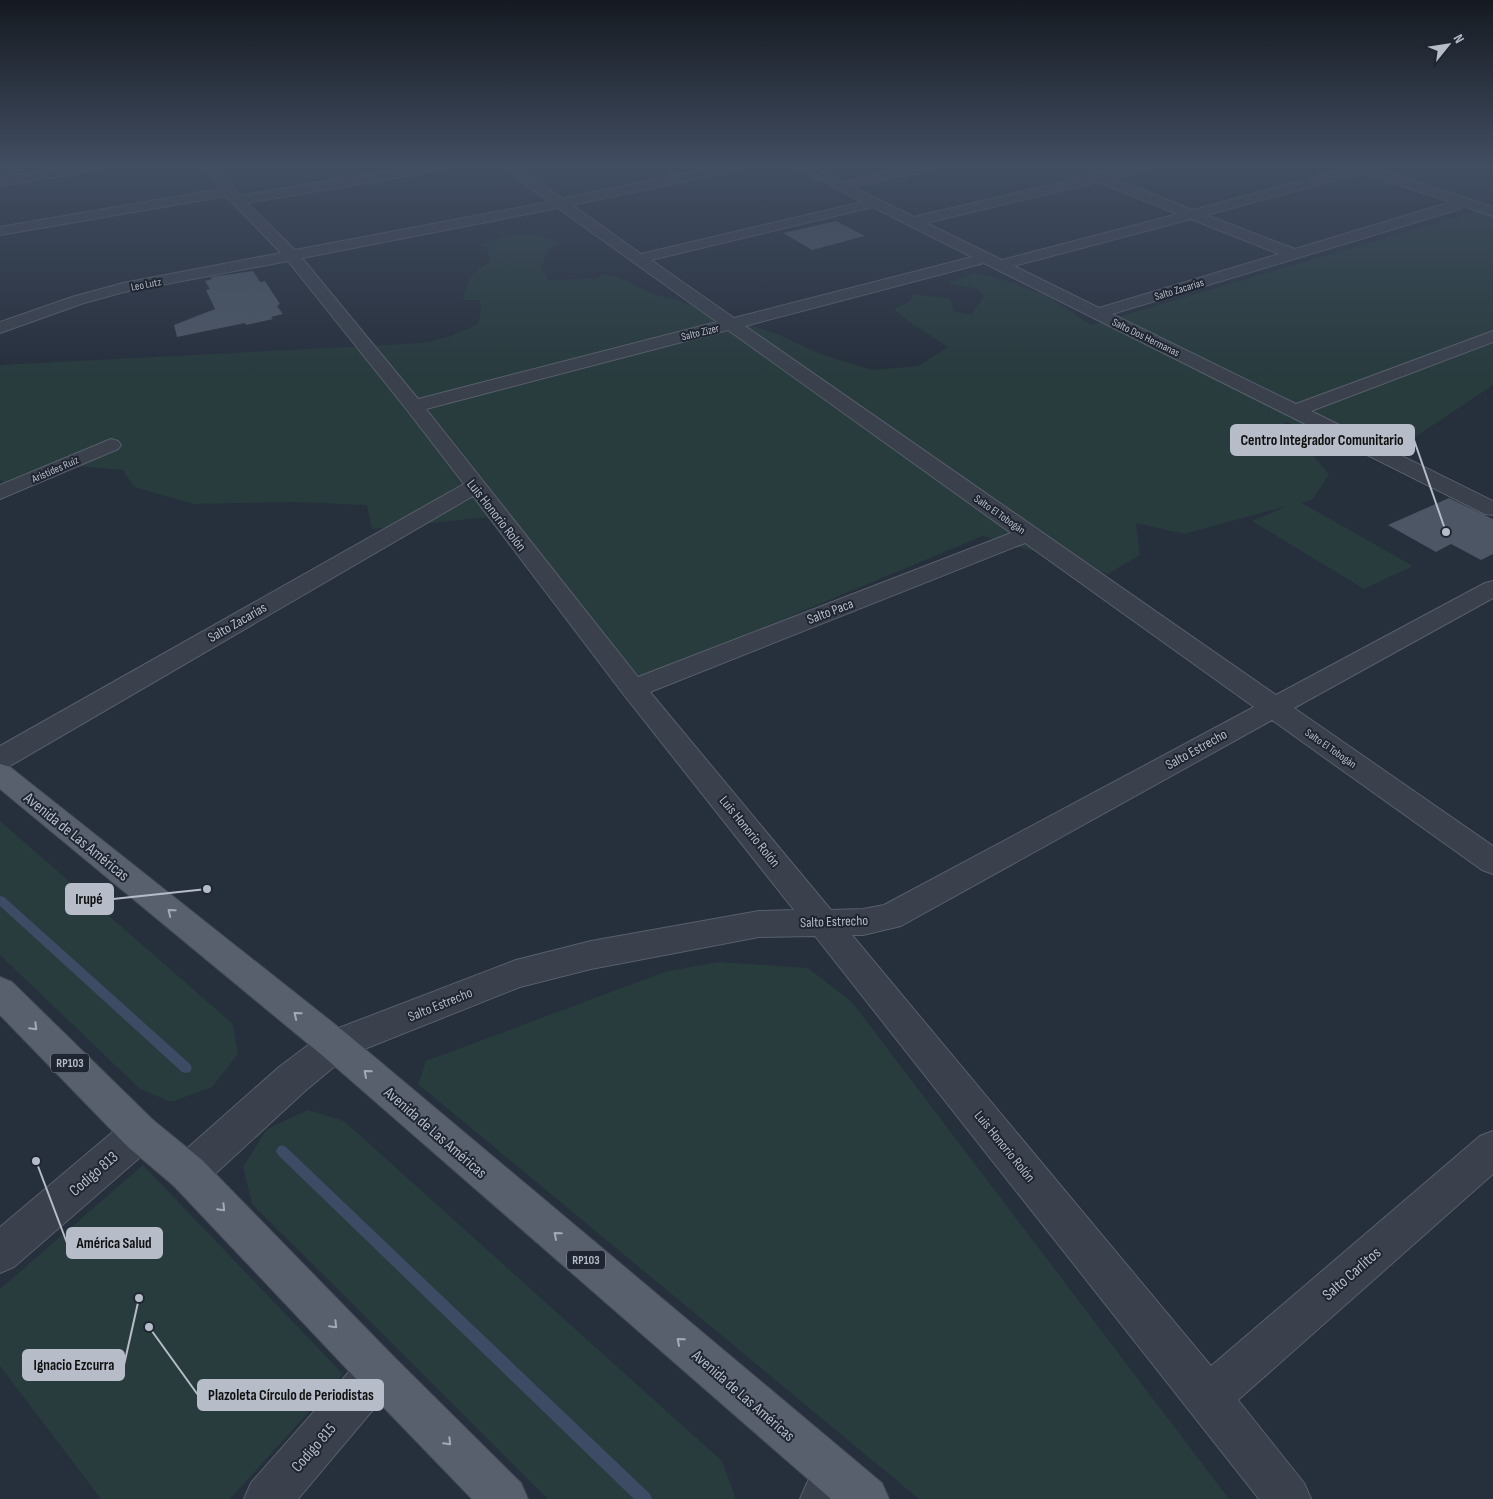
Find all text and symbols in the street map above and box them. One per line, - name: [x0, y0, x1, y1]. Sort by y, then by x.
- north arrow: [1423, 20, 1473, 70]
- text: N: [1450, 31, 1468, 46]
- street label: Leo Lutz: [130, 275, 162, 294]
- street label: Salto Zacarías: [1153, 276, 1206, 303]
- street label: Salto Dos Hermanas: [1110, 315, 1182, 359]
- street label: Salto Zizer: [680, 322, 720, 343]
- callout: Centro Integrador Comunitario: [1231, 425, 1414, 455]
- text: Centro Integrador Comunitario: [1241, 431, 1404, 450]
- street label: Arístides Ruiz: [29, 453, 81, 486]
- street label: Luis Honorio Rolón: [463, 476, 530, 555]
- street label: Salto El Tobogán: [972, 492, 1028, 537]
- street label: Salto Paca: [805, 595, 856, 628]
- street label: Salto Zacarías: [205, 599, 270, 646]
- street label: Salto Estrecho: [1162, 725, 1230, 773]
- street label: Salto El Tobogán: [1303, 726, 1359, 771]
- street label: Avenida de Las Américas: [19, 788, 133, 886]
- street label: Luis Honorio Rolón: [716, 792, 784, 870]
- callout: Irupé: [66, 884, 113, 914]
- text: Irupé: [75, 890, 103, 909]
- one-way arrow: [168, 910, 177, 918]
- street label: Salto Estrecho: [800, 912, 869, 931]
- street label: Salto Estrecho: [405, 984, 475, 1025]
- one-way arrow: [294, 1011, 303, 1020]
- one-way arrow: [29, 1021, 38, 1030]
- road number: RP103: [51, 1054, 89, 1072]
- one-way arrow: [364, 1070, 373, 1078]
- street label: Avenida de Las Américas: [379, 1083, 490, 1183]
- street label: Luis Honorio Rolón: [971, 1107, 1039, 1185]
- street label: Codigo 813: [66, 1148, 122, 1201]
- one-way arrow: [216, 1202, 225, 1211]
- callout: América Salud: [67, 1228, 162, 1258]
- one-way arrow: [554, 1232, 563, 1241]
- text: América Salud: [75, 1234, 152, 1253]
- street label: Salto Carlitos: [1319, 1243, 1385, 1305]
- road number: RP103: [567, 1250, 605, 1270]
- one-way arrow: [328, 1320, 337, 1329]
- one-way arrow: [677, 1337, 686, 1346]
- street label: Avenida de Las Américas: [687, 1346, 798, 1446]
- callout: Ignacio Ezcurra: [23, 1350, 124, 1380]
- text: Ignacio Ezcurra: [34, 1356, 114, 1375]
- callout: Plazoleta Círculo de Periodistas: [198, 1380, 383, 1410]
- text: Plazoleta Círculo de Periodistas: [208, 1386, 374, 1405]
- street label: Codigo 815: [288, 1420, 340, 1476]
- one-way arrow: [442, 1436, 451, 1445]

